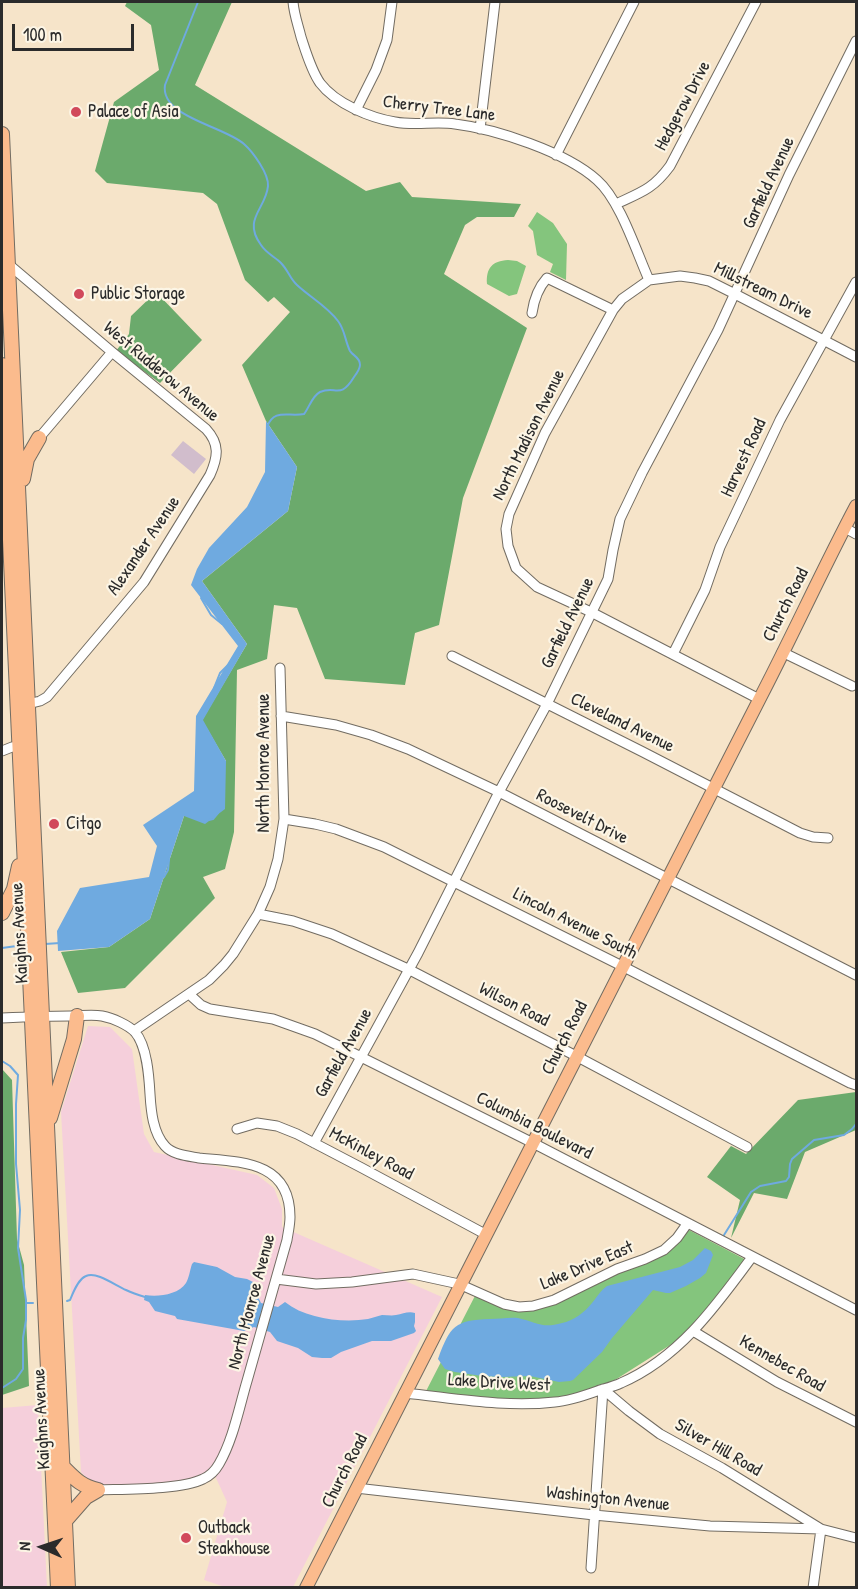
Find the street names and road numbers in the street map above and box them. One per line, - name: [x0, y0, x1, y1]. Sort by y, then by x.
- street label: Hedgerow Drive: [650, 58, 716, 154]
- street label: Cherry Tree Lane: [382, 91, 496, 127]
- street label: Garfield Avenue: [738, 134, 800, 232]
- street label: Millstream Drive: [710, 258, 816, 324]
- street label: West Rudderow Avenue: [99, 317, 223, 427]
- street label: North Madison Avenue: [488, 366, 570, 504]
- street label: Harvest Road: [717, 416, 771, 500]
- street label: Alexander Avenue: [103, 492, 185, 600]
- street label: Church Road: [758, 565, 814, 645]
- street label: Garfield Avenue: [537, 574, 599, 672]
- street label: Cleveland Avenue: [566, 689, 678, 757]
- street label: North Monroe Avenue: [253, 694, 275, 832]
- street label: Roosevelt Drive: [532, 785, 632, 849]
- street label: Kaighns Avenue: [7, 882, 33, 984]
- street label: Lincoln Avenue South: [509, 883, 641, 965]
- street label: Wilson Road: [475, 978, 553, 1032]
- street label: Church Road: [537, 998, 593, 1078]
- street label: Garfield Avenue: [311, 1005, 377, 1101]
- street label: Columbia Boulevard: [472, 1087, 596, 1165]
- street label: McKinley Road: [325, 1123, 417, 1185]
- street label: North Monroe Avenue: [224, 1232, 280, 1372]
- street label: Lake Drive East: [537, 1237, 637, 1295]
- street label: Kennebec Road: [735, 1331, 829, 1397]
- street label: Kaighns Avenue: [29, 1368, 55, 1470]
- street label: Lake Drive West: [448, 1370, 550, 1396]
- street label: Silver Hill Road: [671, 1415, 765, 1481]
- street label: Church Road: [317, 1431, 373, 1511]
- street label: Washington Avenue: [545, 1482, 671, 1516]

